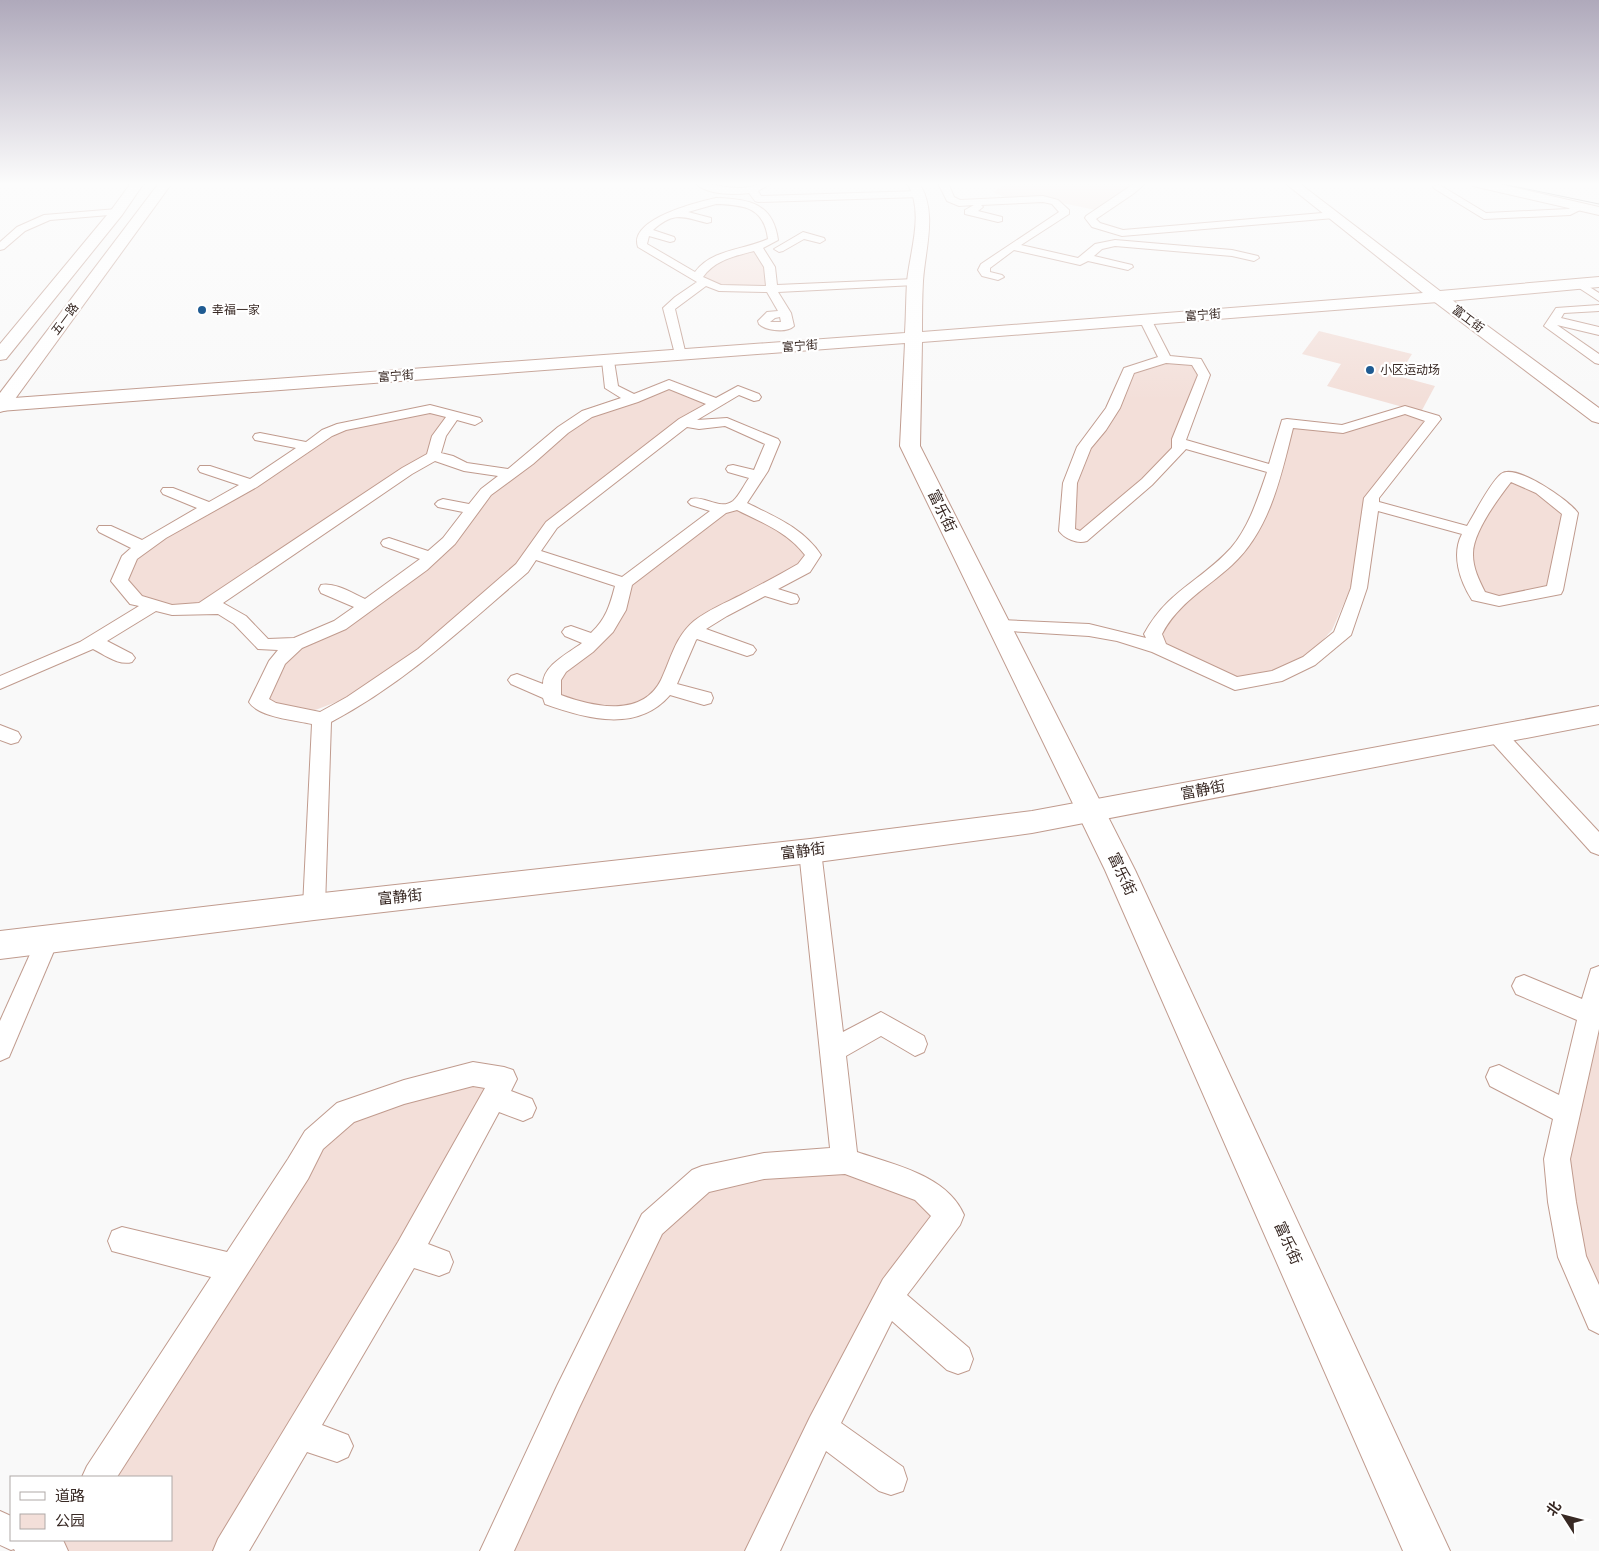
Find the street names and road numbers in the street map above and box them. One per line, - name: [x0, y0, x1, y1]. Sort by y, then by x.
- street label: 五一路: [49, 300, 81, 338]
- street label: 富工街: [1449, 303, 1487, 335]
- street label: 富宁街: [1185, 307, 1221, 323]
- street label: 富宁街: [782, 338, 818, 354]
- street label: 富宁街: [378, 368, 414, 384]
- street label: 富乐街: [924, 487, 960, 535]
- street label: 富静街: [1179, 777, 1227, 803]
- street label: 富静街: [780, 839, 826, 863]
- street label: 富乐街: [1104, 850, 1140, 898]
- street label: 富静街: [377, 886, 423, 908]
- street label: 富乐街: [1271, 1219, 1305, 1267]

